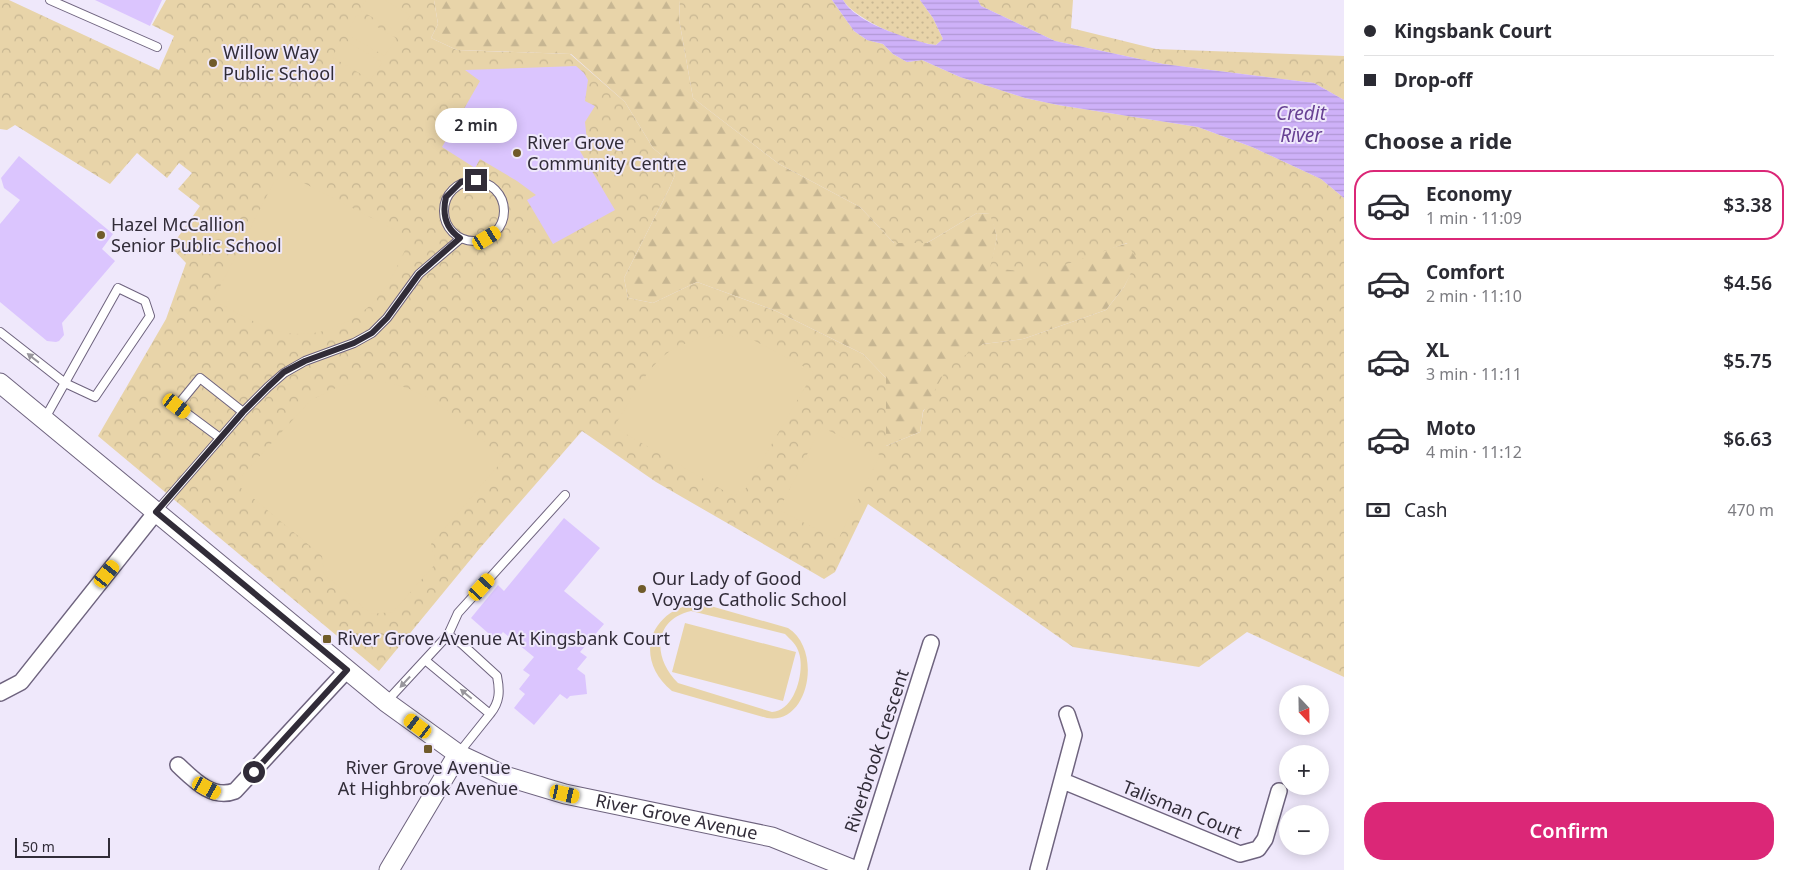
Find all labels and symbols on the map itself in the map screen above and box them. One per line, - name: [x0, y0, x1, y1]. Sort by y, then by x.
- place label: Willow Way Public School: [223, 40, 335, 85]
- marker: Willow Way Public School: [207, 57, 219, 69]
- water label: Credit River: [1276, 100, 1327, 148]
- callout: 2 min: [435, 108, 517, 142]
- place label: River Grove Community Centre: [527, 130, 687, 175]
- marker: River Grove Community Centre: [511, 147, 523, 159]
- route end: [465, 169, 487, 191]
- place label: Hazel McCallion Senior Public School: [111, 212, 282, 257]
- car: [470, 224, 503, 252]
- marker: Hazel McCallion Senior Public School: [95, 229, 107, 241]
- one-way arrow: [27, 352, 40, 363]
- car: [160, 391, 193, 421]
- car: [91, 558, 122, 590]
- place label: Our Lady of Good Voyage Catholic School: [652, 566, 847, 611]
- car: [466, 571, 497, 603]
- marker: Our Lady of Good Voyage Catholic School: [636, 583, 648, 595]
- place label: River Grove Avenue At Kingsbank Court: [337, 626, 670, 650]
- marker: River Grove Avenue At Kingsbank Court: [321, 633, 333, 645]
- street label: Riverbrook Crescent: [838, 665, 914, 835]
- one-way arrow: [399, 675, 411, 687]
- north arrow: [1279, 685, 1329, 735]
- one-way arrow: [460, 688, 473, 699]
- car: [401, 711, 434, 741]
- marker: River Grove Avenue At Highbrook Avenue: [422, 743, 434, 755]
- place label: River Grove Avenue At Highbrook Avenue: [338, 755, 518, 800]
- route start: [243, 761, 265, 783]
- car: [190, 774, 223, 802]
- street label: Talisman Court: [1119, 774, 1246, 844]
- car: [548, 783, 581, 805]
- street label: River Grove Avenue: [593, 788, 760, 845]
- scale bar: [15, 835, 110, 858]

